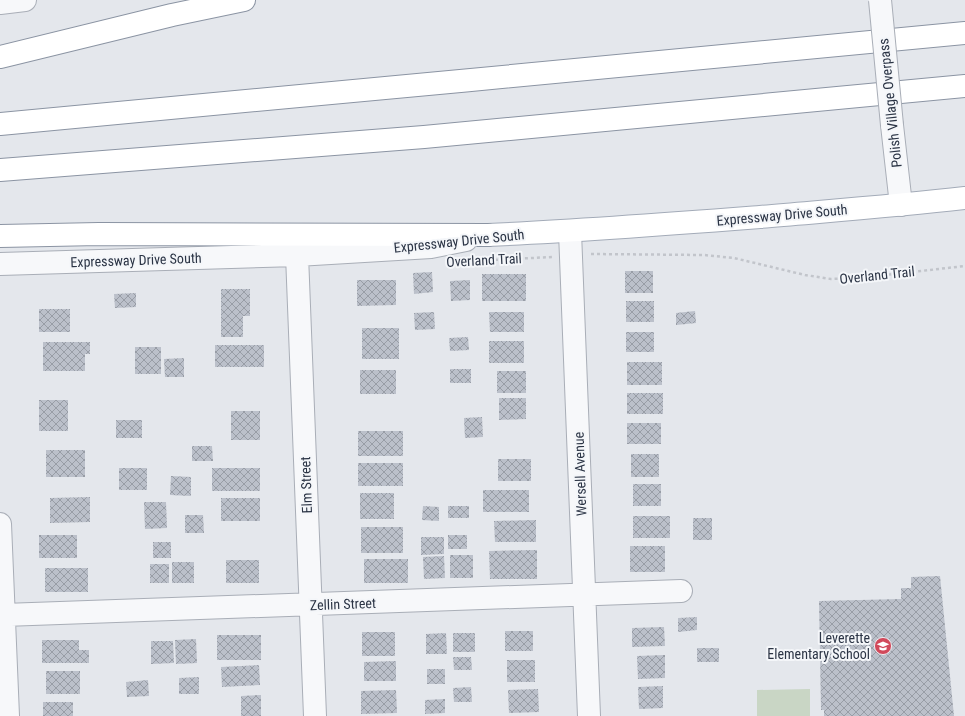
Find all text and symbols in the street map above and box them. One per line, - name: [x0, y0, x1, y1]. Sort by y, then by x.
- street label: Polish Village Overpass: [875, 38, 905, 168]
- street label: Expressway Drive South: [716, 201, 848, 229]
- street label: Expressway Drive South: [393, 226, 525, 256]
- street label: Expressway Drive South: [70, 250, 202, 270]
- street label: Overland Trail: [446, 250, 522, 270]
- street label: Overland Trail: [839, 263, 915, 287]
- street label: Wersell Avenue: [571, 431, 589, 516]
- street label: Elm Street: [297, 456, 315, 514]
- street label: Zellin Street: [310, 595, 376, 613]
- place label: Leverette Elementary School: [767, 630, 870, 662]
- school or university icon: Leverette Elementary School: [873, 636, 893, 656]

